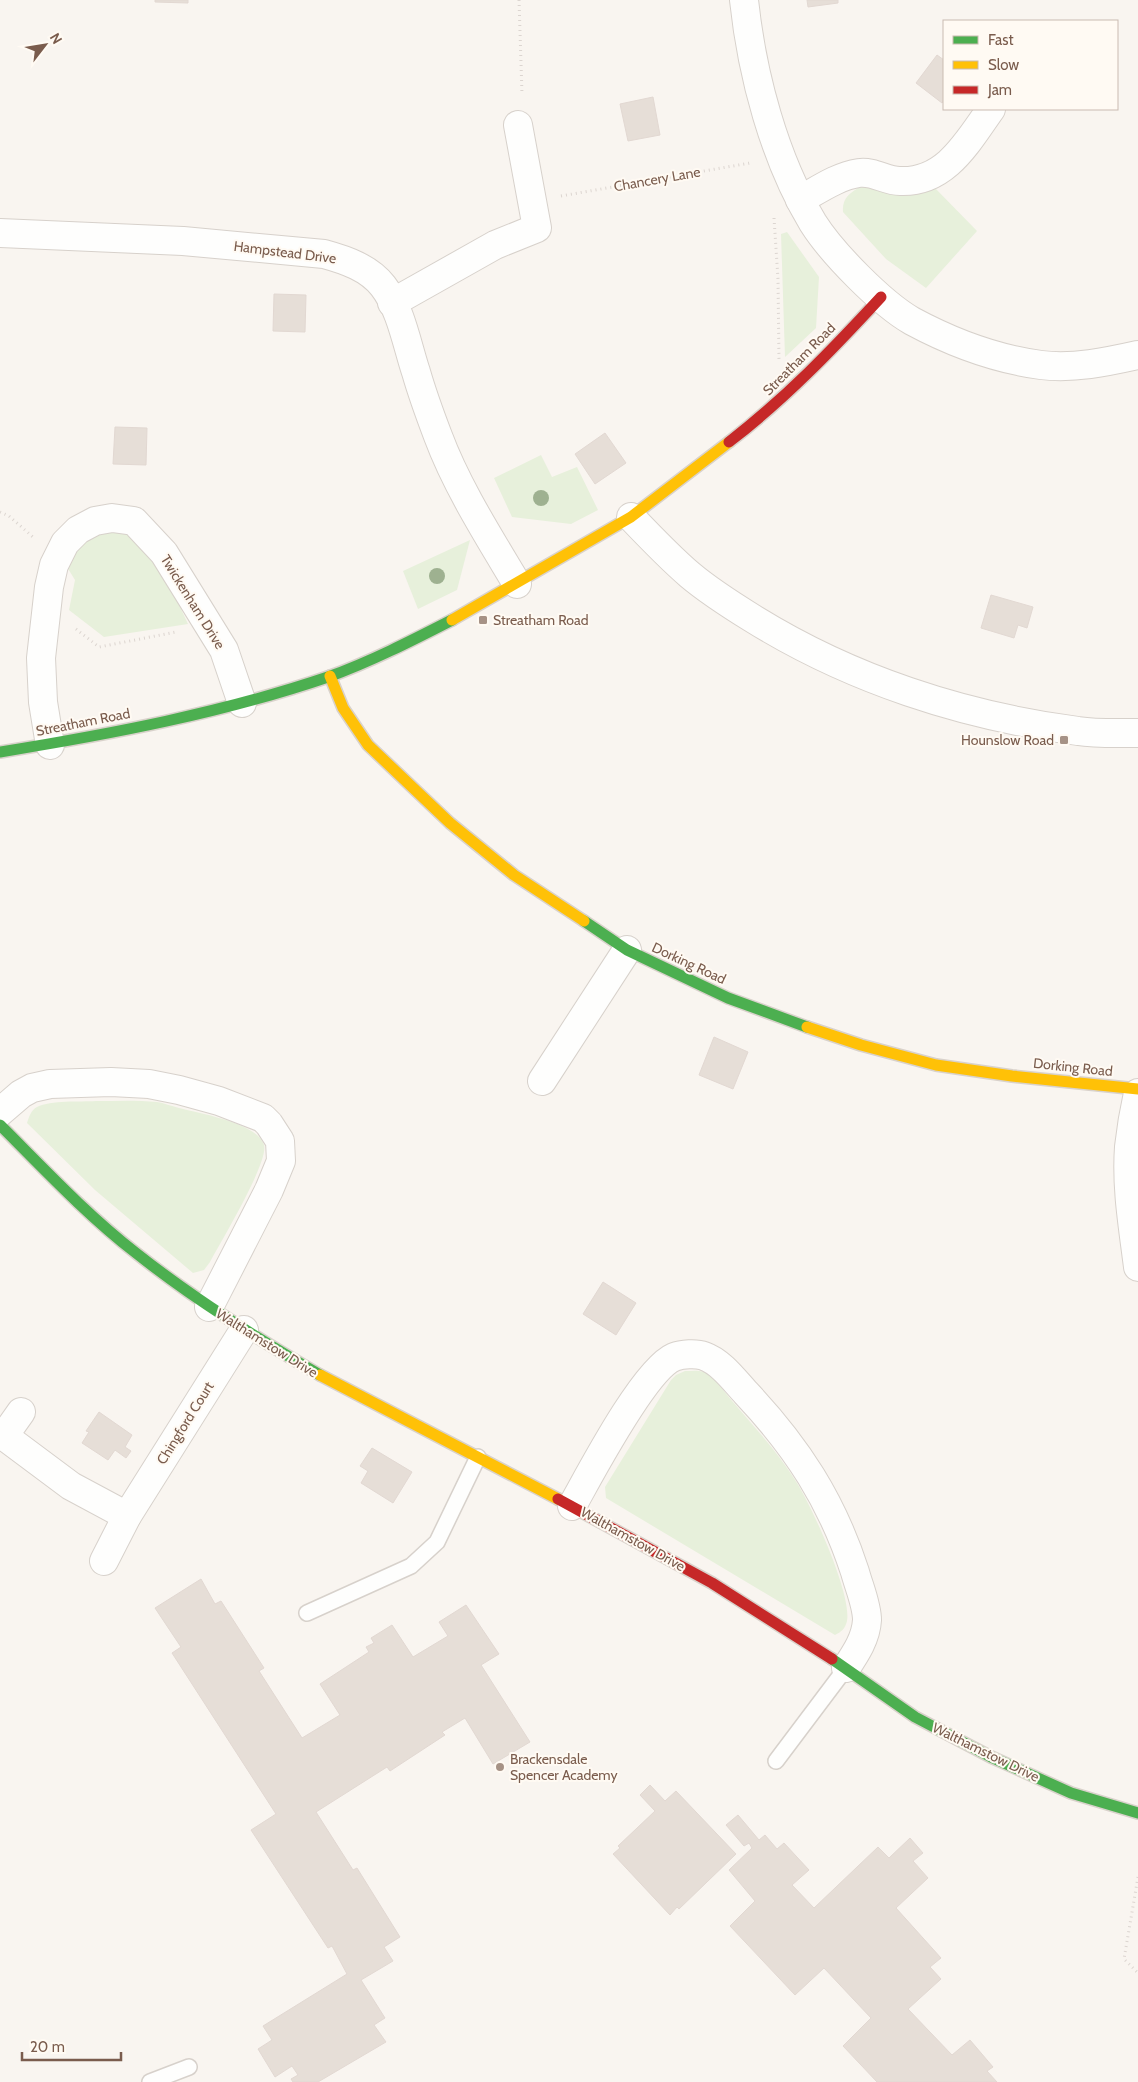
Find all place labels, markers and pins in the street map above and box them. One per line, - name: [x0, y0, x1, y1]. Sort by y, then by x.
- place label: Streatham Road: [493, 611, 589, 629]
- marker: Streatham Road: [477, 614, 489, 626]
- place label: Hounslow Road: [961, 731, 1054, 749]
- marker: Hounslow Road: [1058, 734, 1070, 746]
- place label: Brackensdale Spencer Academy: [510, 1750, 618, 1784]
- marker: Brackensdale Spencer Academy: [494, 1761, 506, 1773]

